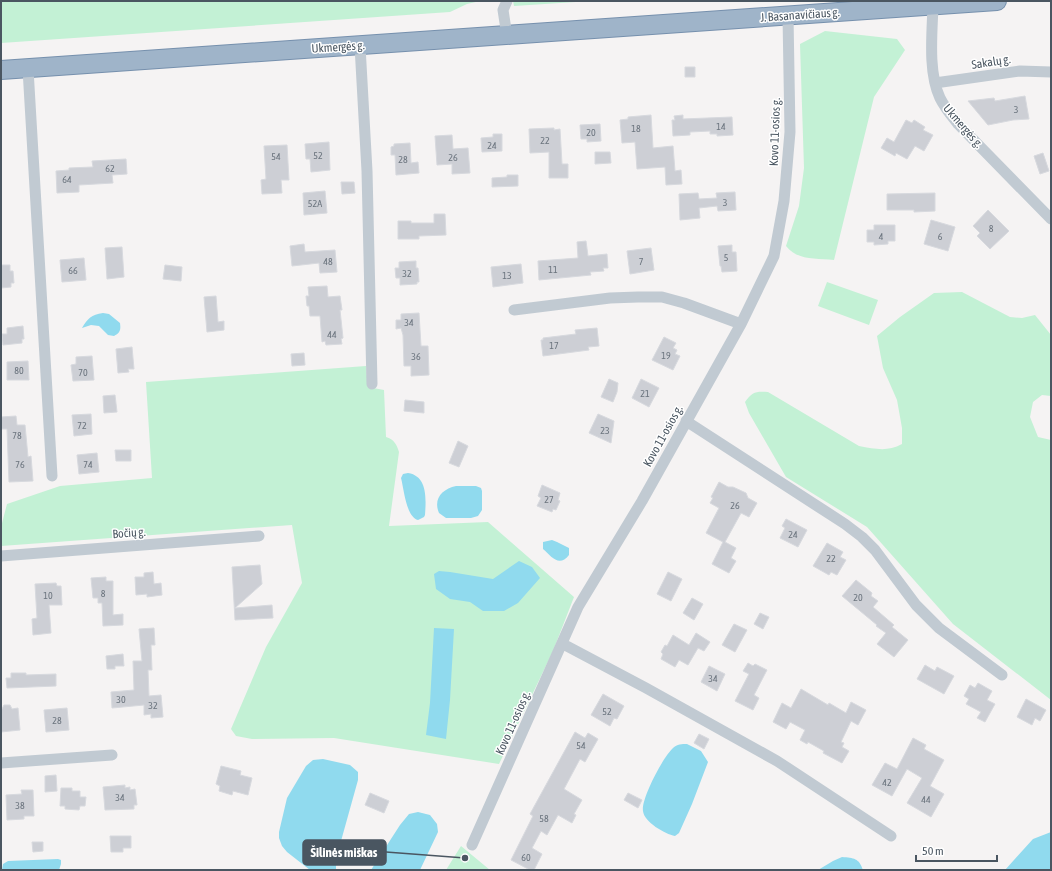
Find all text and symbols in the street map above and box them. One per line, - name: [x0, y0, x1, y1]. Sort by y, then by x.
- street label: J. Basanavičiaus g.: [760, 5, 840, 25]
- street label: Ukmergės g.: [311, 38, 365, 56]
- street label: Sakalų g.: [970, 52, 1012, 72]
- street label: Kovo 11-osios g.: [767, 98, 783, 166]
- street label: Ukmergės g.: [940, 101, 986, 151]
- house number: 3: [1014, 104, 1019, 115]
- house number: 14: [716, 121, 726, 132]
- house number: 18: [631, 123, 641, 134]
- house number: 20: [586, 127, 596, 138]
- house number: 22: [540, 135, 550, 146]
- house number: 24: [487, 140, 497, 151]
- house number: 52: [313, 150, 323, 161]
- house number: 54: [271, 151, 281, 162]
- house number: 26: [448, 152, 458, 163]
- house number: 28: [398, 154, 408, 165]
- house number: 62: [105, 163, 115, 174]
- house number: 64: [62, 174, 72, 185]
- house number: 3: [723, 197, 728, 208]
- house number: 52A: [308, 198, 322, 209]
- house number: 8: [989, 223, 994, 234]
- house number: 4: [879, 231, 884, 242]
- house number: 6: [938, 231, 943, 242]
- house number: 5: [724, 252, 729, 263]
- house number: 48: [323, 256, 333, 267]
- house number: 7: [639, 256, 644, 267]
- house number: 11: [548, 264, 558, 275]
- house number: 66: [68, 265, 78, 276]
- house number: 32: [402, 268, 412, 279]
- house number: 13: [502, 270, 512, 281]
- house number: 34: [404, 317, 414, 328]
- house number: 44: [327, 329, 337, 340]
- house number: 17: [549, 340, 559, 351]
- house number: 19: [661, 350, 671, 361]
- house number: 36: [411, 351, 421, 362]
- house number: 80: [14, 365, 24, 376]
- house number: 70: [78, 367, 88, 378]
- house number: 21: [640, 388, 650, 399]
- street label: Kovo 11-osios g.: [640, 403, 686, 469]
- house number: 72: [77, 420, 87, 431]
- house number: 23: [600, 425, 610, 436]
- house number: 78: [12, 430, 22, 441]
- house number: 76: [15, 459, 25, 470]
- house number: 74: [83, 459, 93, 470]
- house number: 27: [544, 494, 554, 505]
- house number: 26: [730, 500, 740, 511]
- street label: Bočių g.: [112, 525, 146, 541]
- house number: 24: [788, 529, 798, 540]
- house number: 22: [826, 553, 836, 564]
- house number: 8: [101, 588, 106, 599]
- house number: 10: [43, 590, 53, 601]
- house number: 20: [853, 592, 863, 603]
- house number: 34: [708, 673, 718, 684]
- street label: Kovo 11-osios g.: [493, 689, 533, 757]
- house number: 30: [116, 694, 126, 705]
- house number: 32: [148, 700, 158, 711]
- house number: 52: [602, 706, 612, 717]
- house number: 28: [52, 715, 62, 726]
- house number: 54: [576, 740, 586, 751]
- house number: 42: [882, 777, 892, 788]
- house number: 34: [115, 792, 125, 803]
- house number: 44: [921, 794, 931, 805]
- house number: 38: [15, 800, 25, 811]
- house number: 58: [539, 813, 549, 824]
- scale bar: [916, 837, 997, 863]
- callout: Šilinės miškas: [303, 840, 386, 865]
- text: 50 m: [922, 844, 944, 858]
- text: Šilinės miškas: [311, 845, 378, 860]
- house number: 60: [521, 852, 531, 863]

